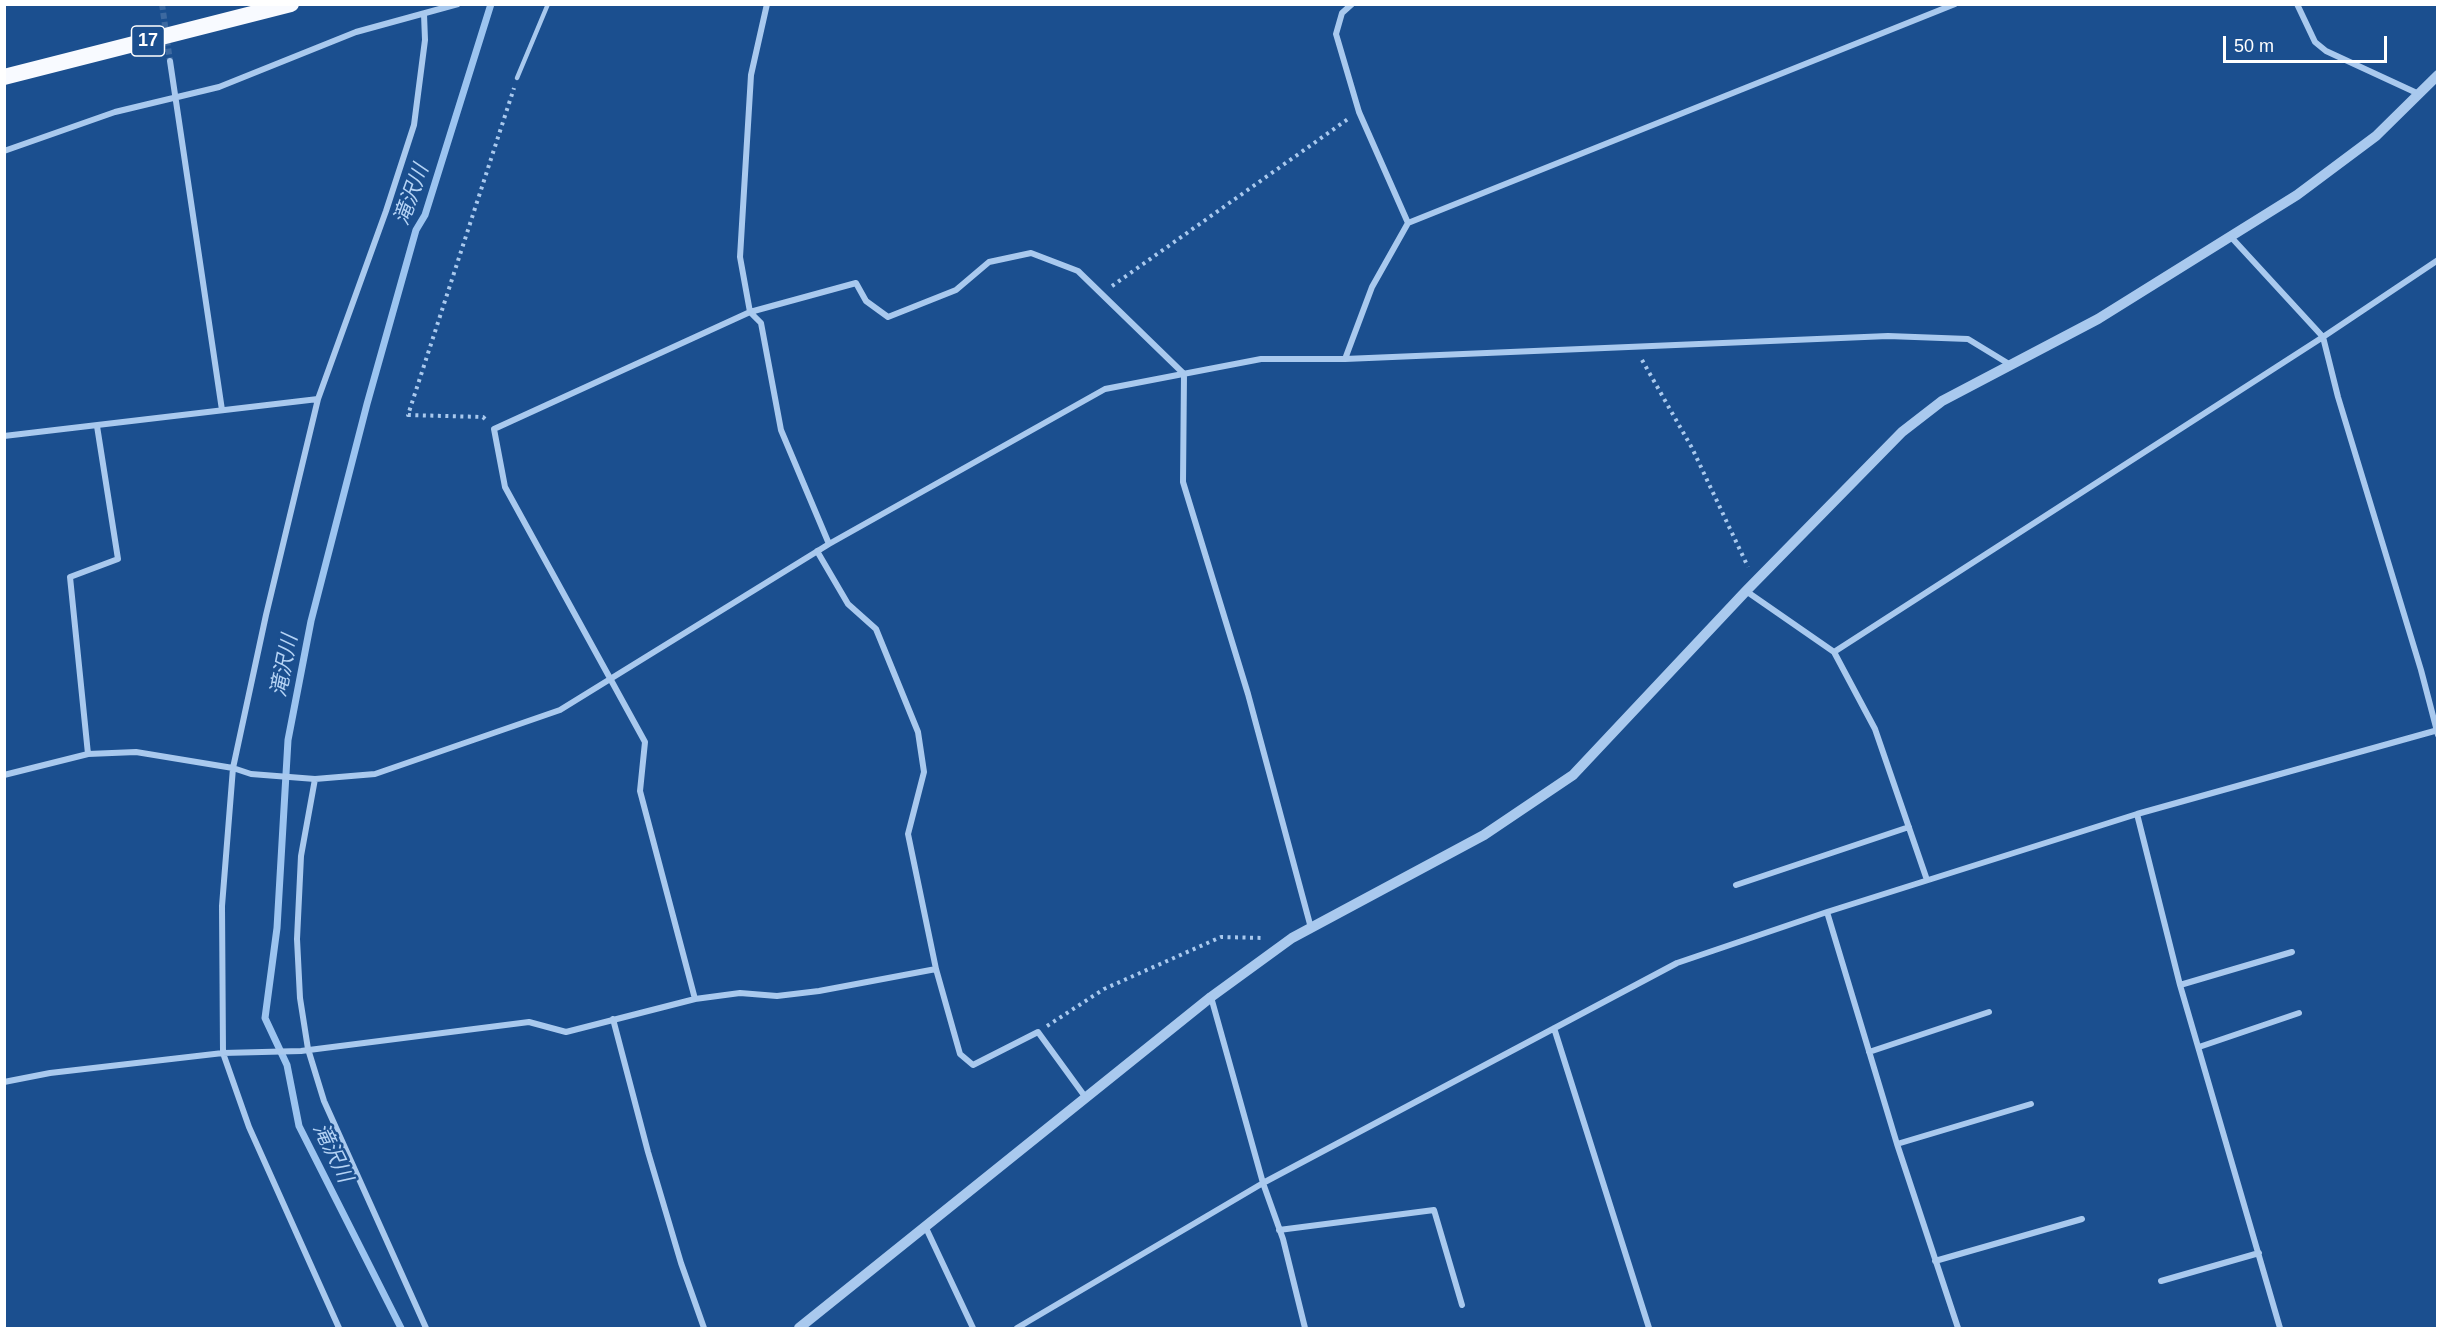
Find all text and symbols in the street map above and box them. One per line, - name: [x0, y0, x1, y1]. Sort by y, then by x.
- scale bar: [2226, 24, 2390, 62]
- road number: 17: [132, 26, 164, 56]
- text: 50 m: [2234, 36, 2274, 56]
- water label: 滝沢川: [389, 161, 435, 229]
- water label: 滝沢川: [267, 633, 303, 699]
- water label: 滝沢川: [307, 1119, 357, 1187]

